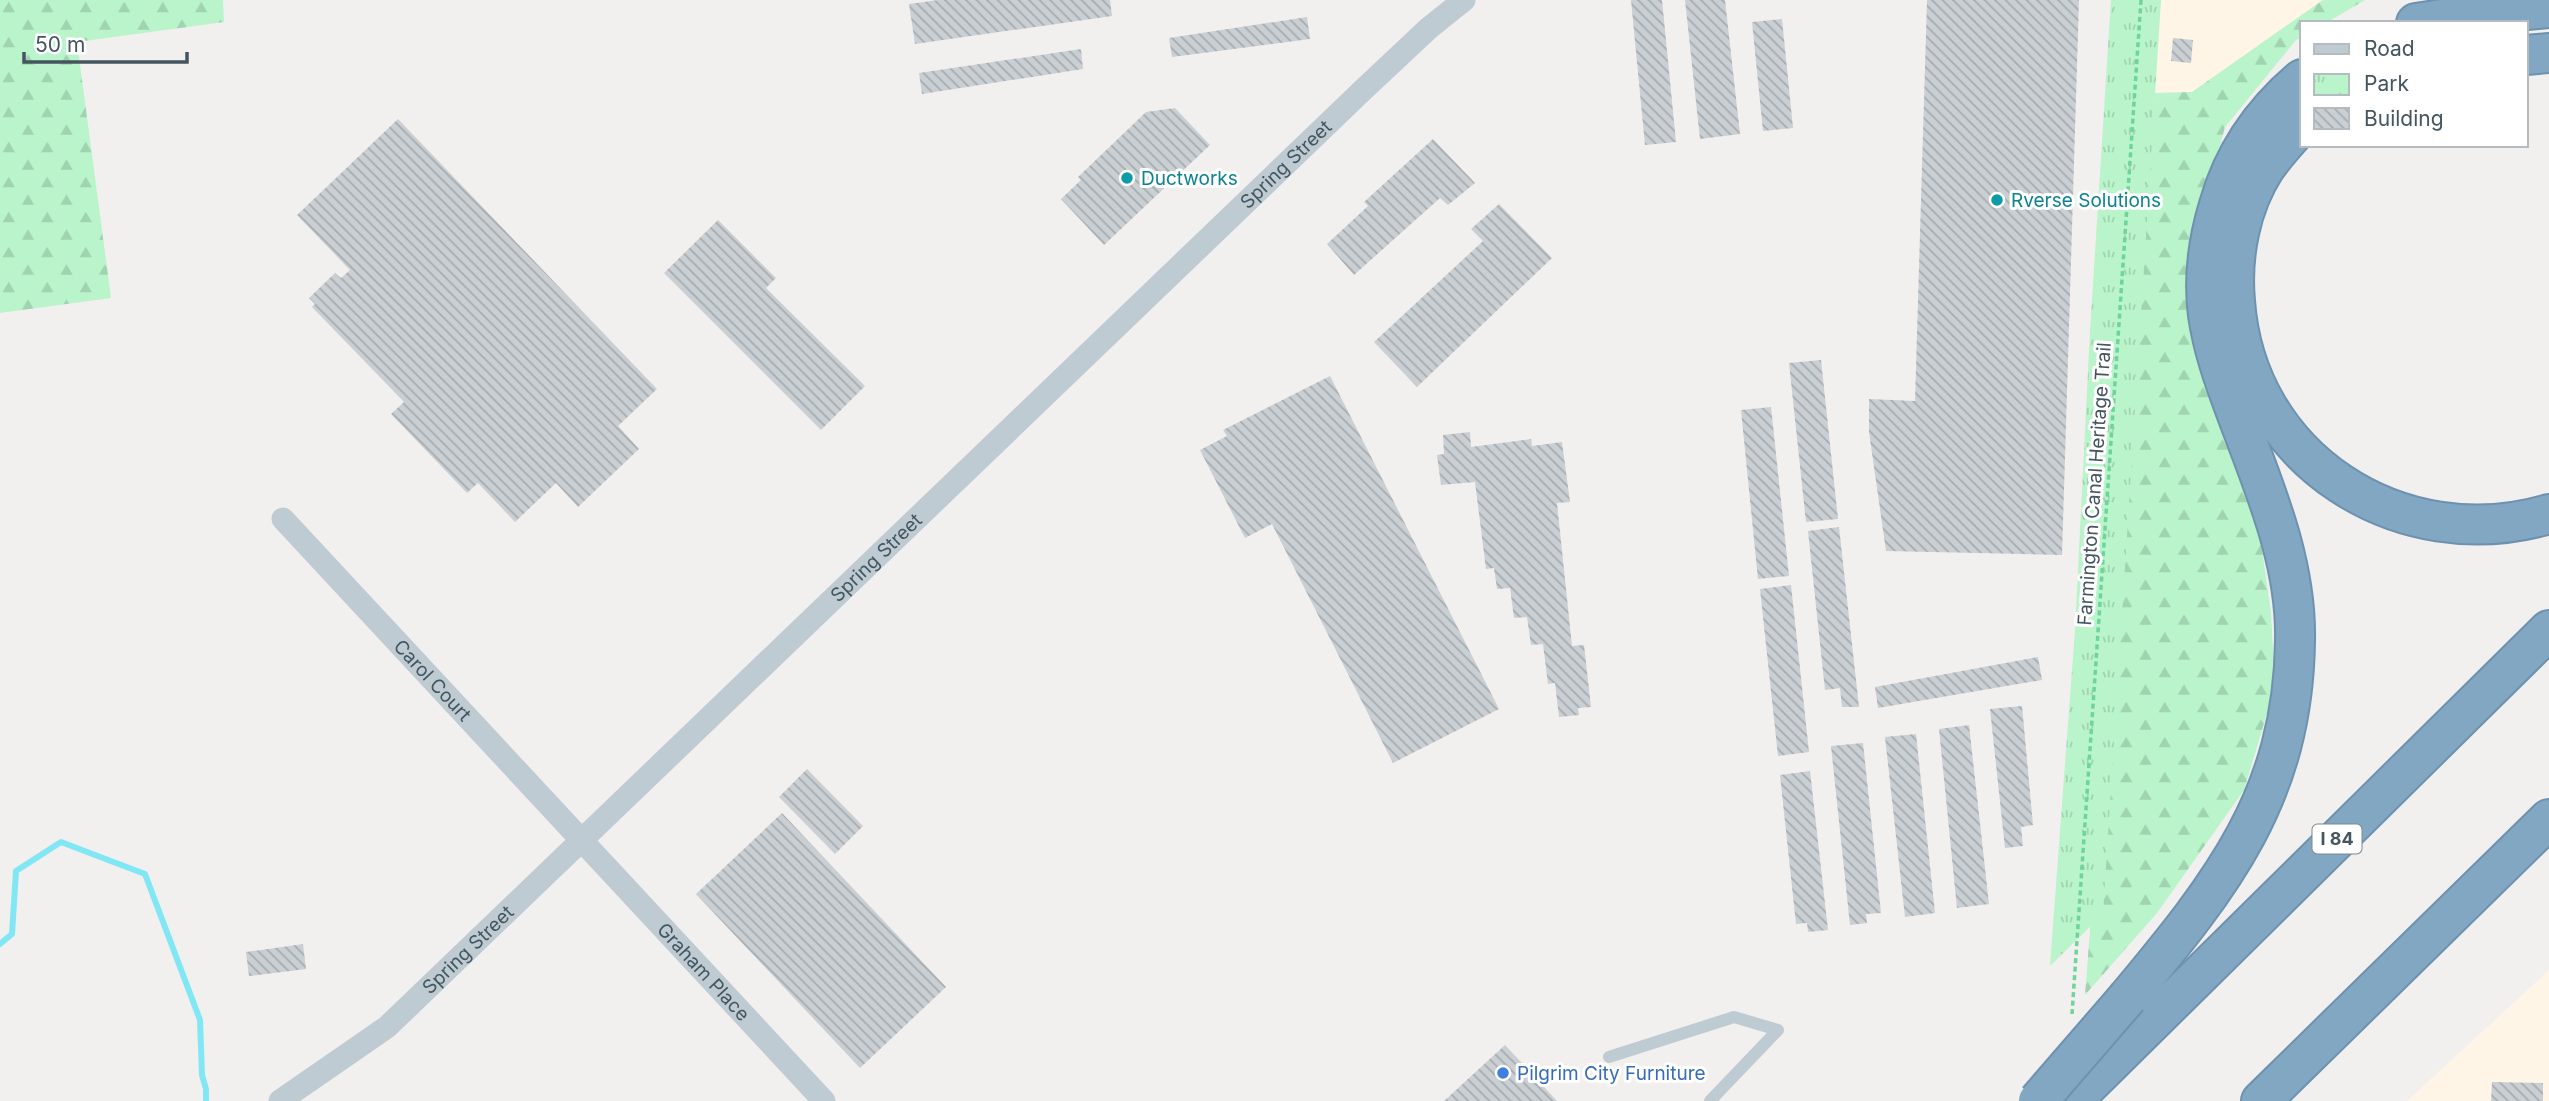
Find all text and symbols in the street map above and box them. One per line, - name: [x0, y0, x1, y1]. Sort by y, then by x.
- scale bar: [24, 21, 187, 65]
- legend: [2300, 21, 2528, 147]
- text: 50 m: [35, 32, 85, 57]
- text: Road: [2364, 36, 2415, 61]
- text: Park: [2364, 71, 2409, 96]
- text: Building: [2364, 106, 2444, 131]
- street label: Spring Street: [1236, 115, 1337, 214]
- place label: Ductworks: [1141, 167, 1238, 190]
- marker: Ductworks: [1119, 170, 1135, 186]
- place label: Rverse Solutions: [2011, 189, 2161, 212]
- marker: Rverse Solutions: [1989, 192, 2005, 208]
- street label: Farmington Canal Heritage Trail: [2073, 342, 2116, 626]
- street label: Spring Street: [826, 509, 927, 607]
- street label: Carol Court: [389, 635, 476, 726]
- road number: I 84: [2312, 824, 2362, 854]
- street label: Spring Street: [418, 901, 519, 999]
- street label: Graham Place: [652, 918, 754, 1026]
- place label: Pilgrim City Furniture: [1517, 1062, 1706, 1085]
- marker: Pilgrim City Furniture: [1495, 1065, 1511, 1081]

